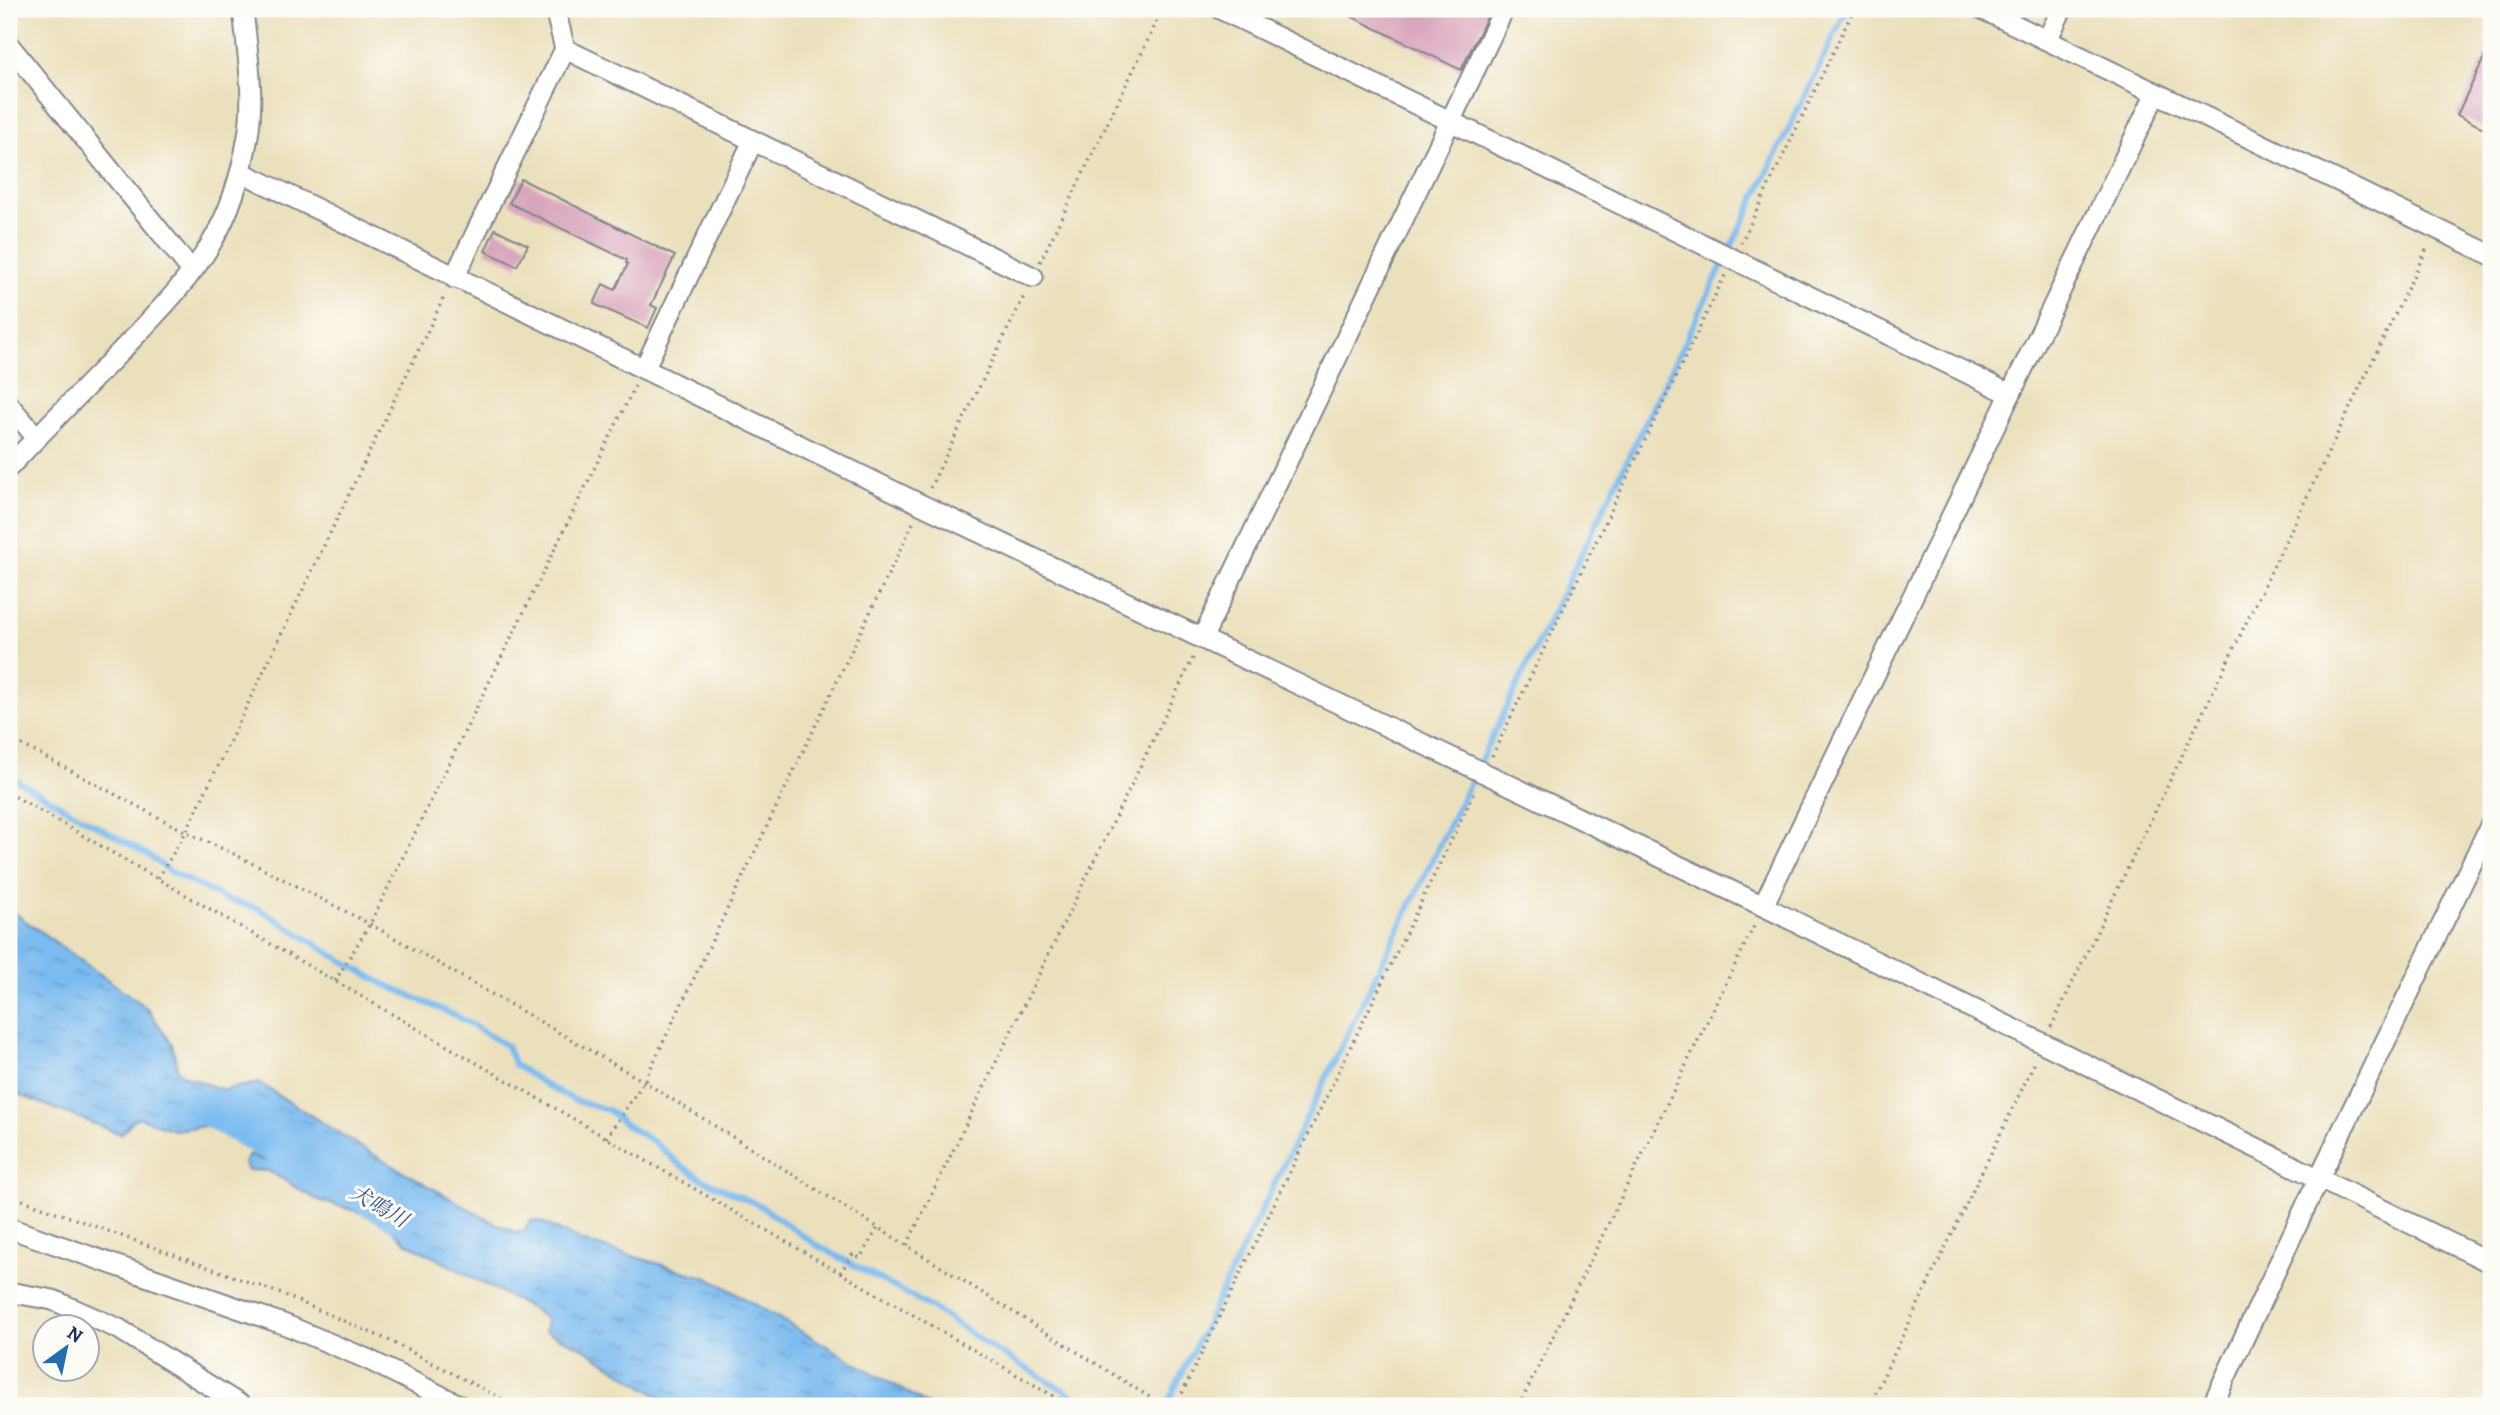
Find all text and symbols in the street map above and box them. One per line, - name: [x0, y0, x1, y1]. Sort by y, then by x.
- water label: 犬鳴川: [345, 1178, 415, 1235]
- north arrow: [32, 1314, 102, 1384]
- text: N: [62, 1320, 88, 1349]

